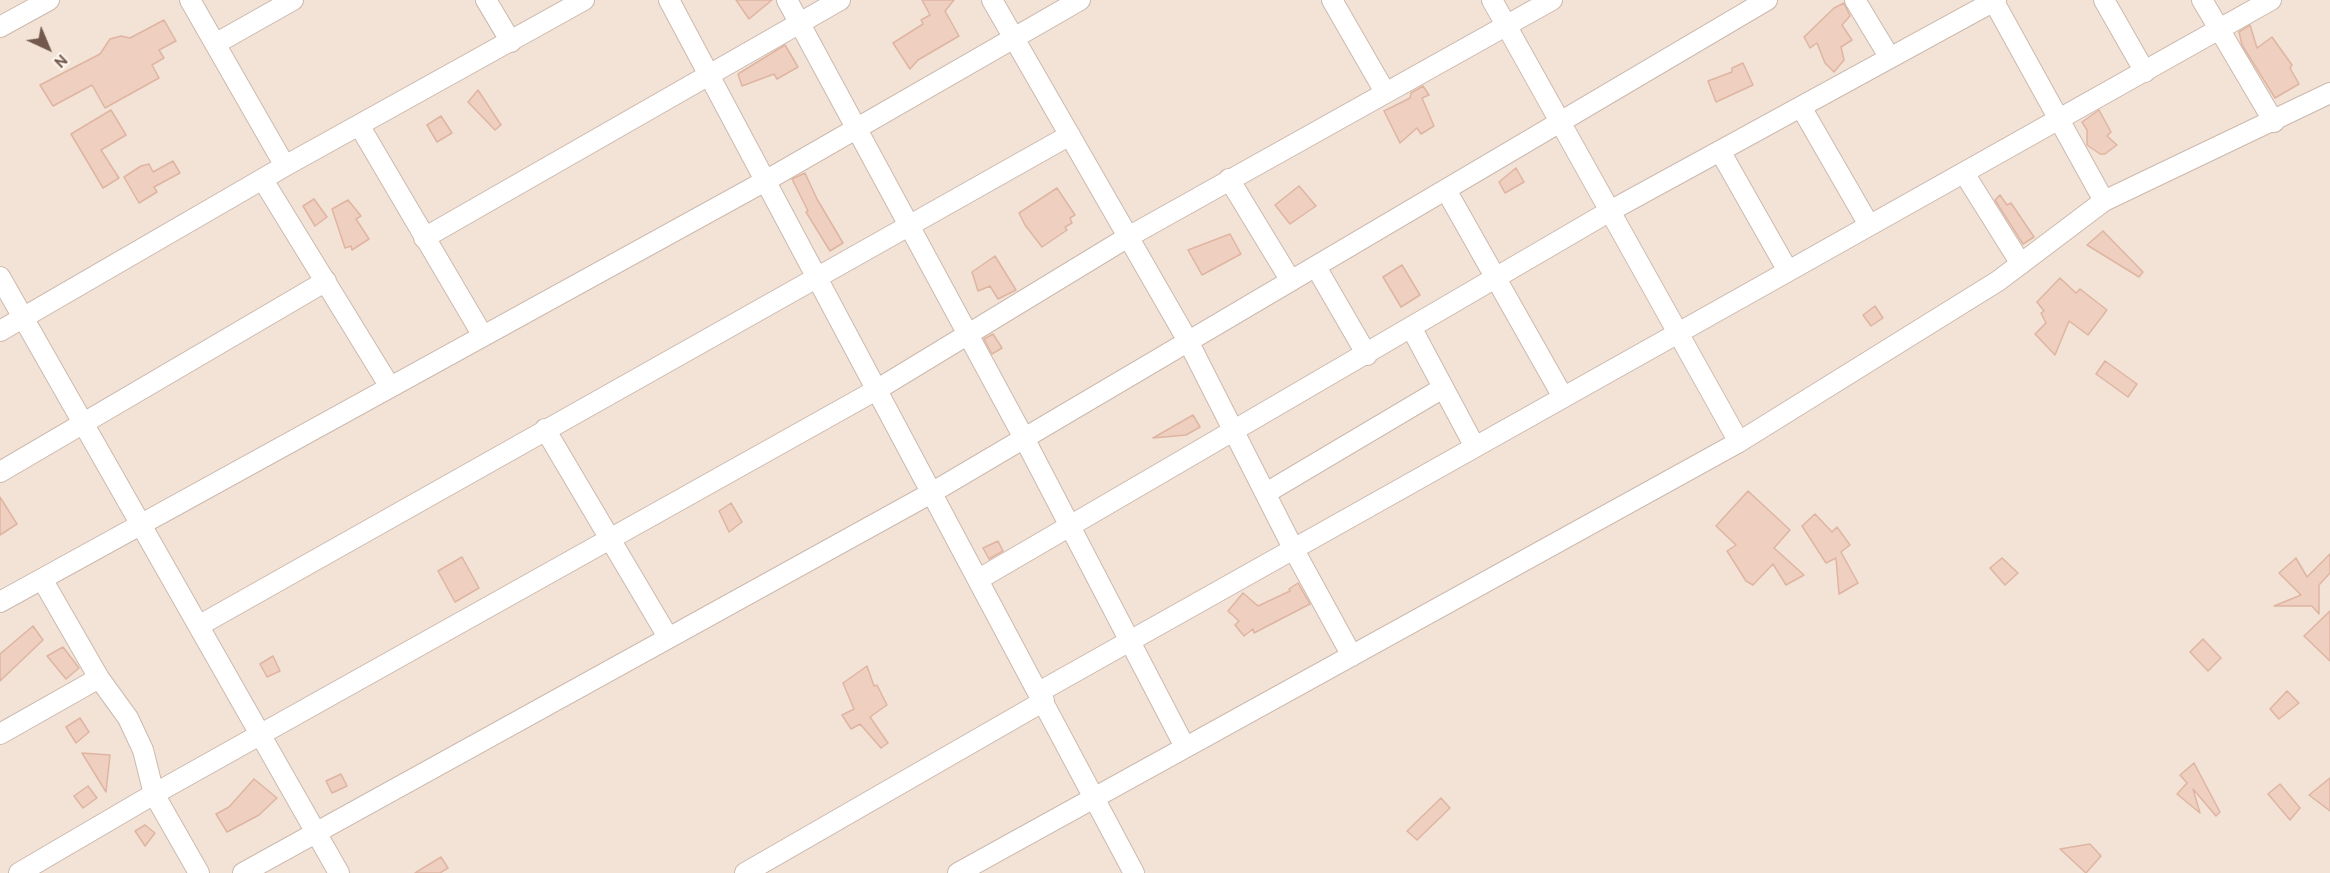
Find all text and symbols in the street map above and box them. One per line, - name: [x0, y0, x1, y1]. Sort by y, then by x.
- north arrow: [18, 18, 78, 78]
- text: N: [50, 51, 72, 72]

